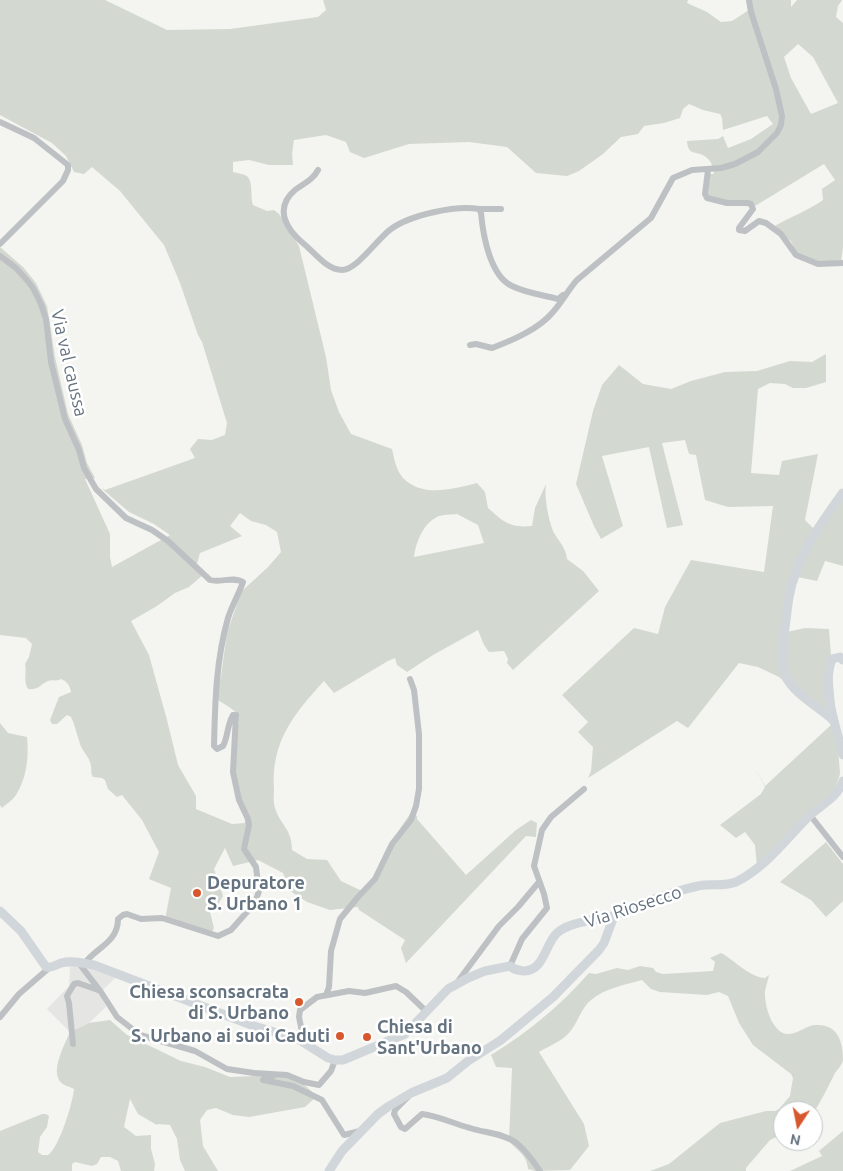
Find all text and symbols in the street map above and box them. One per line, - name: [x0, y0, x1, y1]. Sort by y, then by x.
- street label: Via val caussa: [46, 307, 92, 419]
- place label: Depuratore S. Urbano 1: [207, 872, 305, 914]
- street label: Via Riosecco: [582, 881, 684, 933]
- marker: Depuratore S. Urbano 1: [191, 887, 203, 899]
- place label: Chiesa sconsacrata di S. Urbano: [129, 981, 289, 1024]
- marker: Chiesa sconsacrata di S. Urbano: [293, 996, 305, 1008]
- place label: Chiesa di Sant'Urbano: [377, 1016, 482, 1058]
- place label: S. Urbano ai suoi Caduti: [131, 1025, 330, 1047]
- marker: S. Urbano ai suoi Caduti: [334, 1030, 346, 1042]
- marker: Chiesa di Sant'Urbano: [361, 1031, 373, 1043]
- north arrow: [773, 1101, 823, 1151]
- text: N: [789, 1131, 802, 1149]

